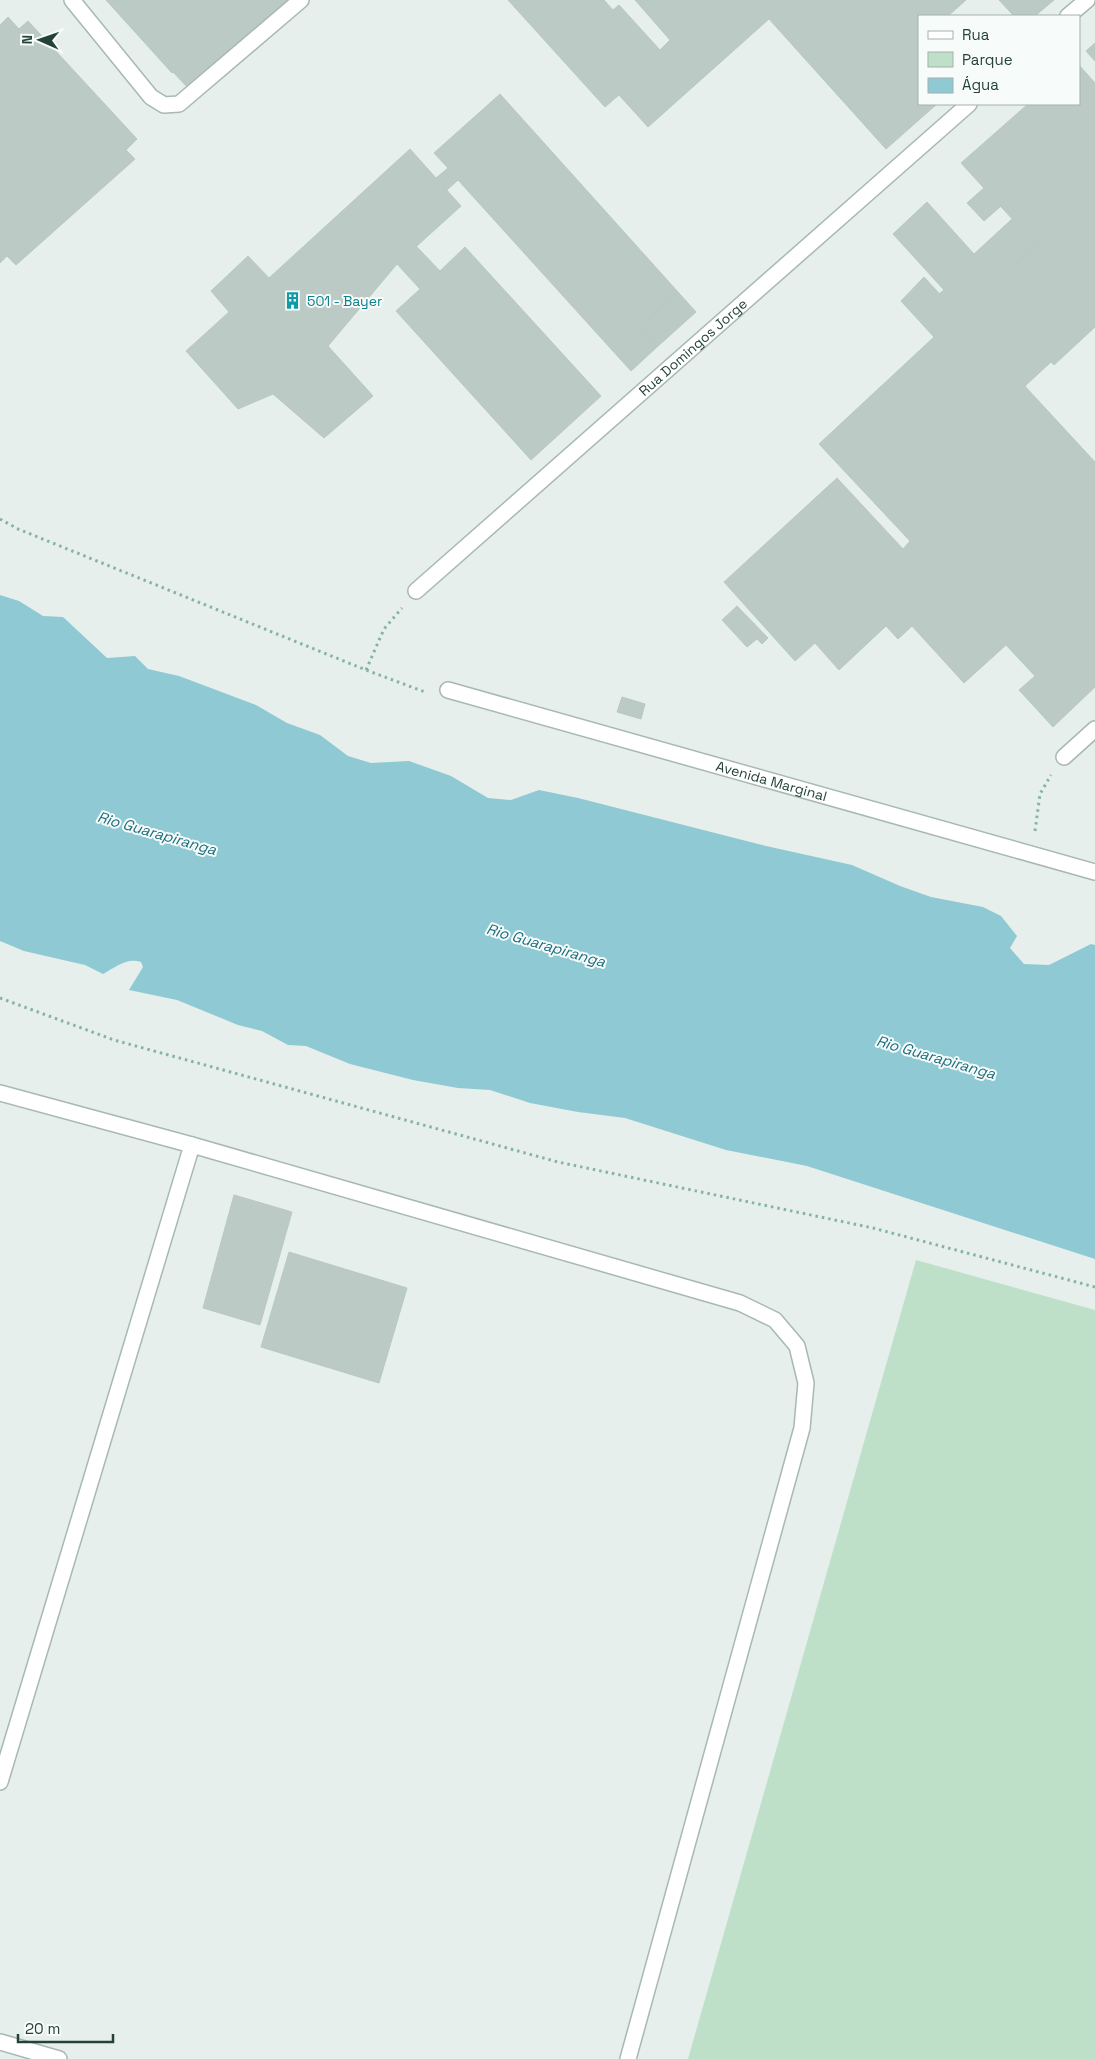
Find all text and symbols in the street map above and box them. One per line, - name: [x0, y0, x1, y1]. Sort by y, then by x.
- north arrow: [15, 15, 65, 65]
- legend: [918, 15, 1080, 105]
- text: Rua: [962, 25, 990, 44]
- text: N: [18, 35, 36, 45]
- text: Parque: [962, 50, 1013, 69]
- text: Água: [962, 75, 999, 94]
- building icon: 501 - Bayer: [283, 291, 303, 311]
- place label: 501 - Bayer: [307, 292, 382, 310]
- street label: Rua Domingos Jorge: [635, 295, 751, 400]
- street label: Avenida Marginal: [714, 757, 829, 805]
- water label: Rio Guarapiranga: [95, 807, 219, 859]
- water label: Rio Guarapiranga: [484, 919, 608, 971]
- water label: Rio Guarapiranga: [874, 1031, 998, 1083]
- scale bar: [18, 2012, 112, 2044]
- text: 20 m: [25, 2019, 60, 2038]

